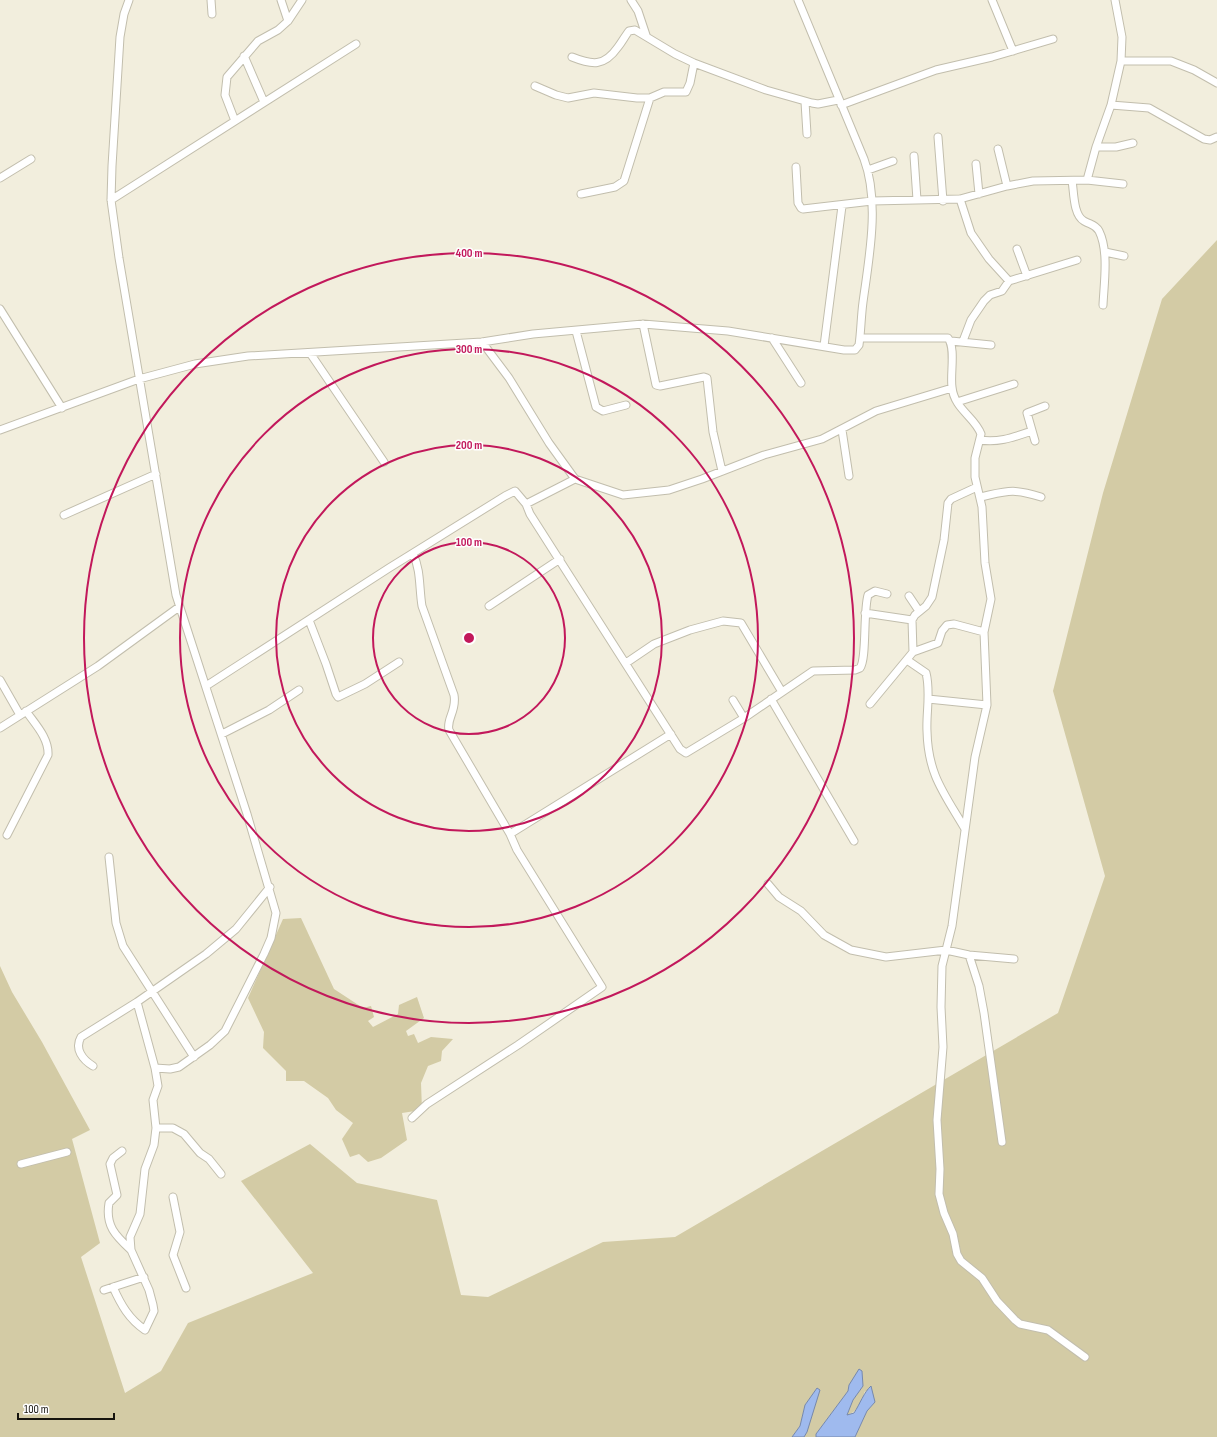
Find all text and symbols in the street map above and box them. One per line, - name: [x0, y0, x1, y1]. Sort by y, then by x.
- text: 400 m: [456, 246, 482, 261]
- text: 300 m: [456, 342, 482, 357]
- text: 200 m: [456, 438, 482, 453]
- text: 100 m: [456, 535, 482, 550]
- centre of rings: [462, 631, 476, 645]
- scale bar: [18, 1395, 114, 1421]
- text: 100 m: [24, 1402, 49, 1417]

